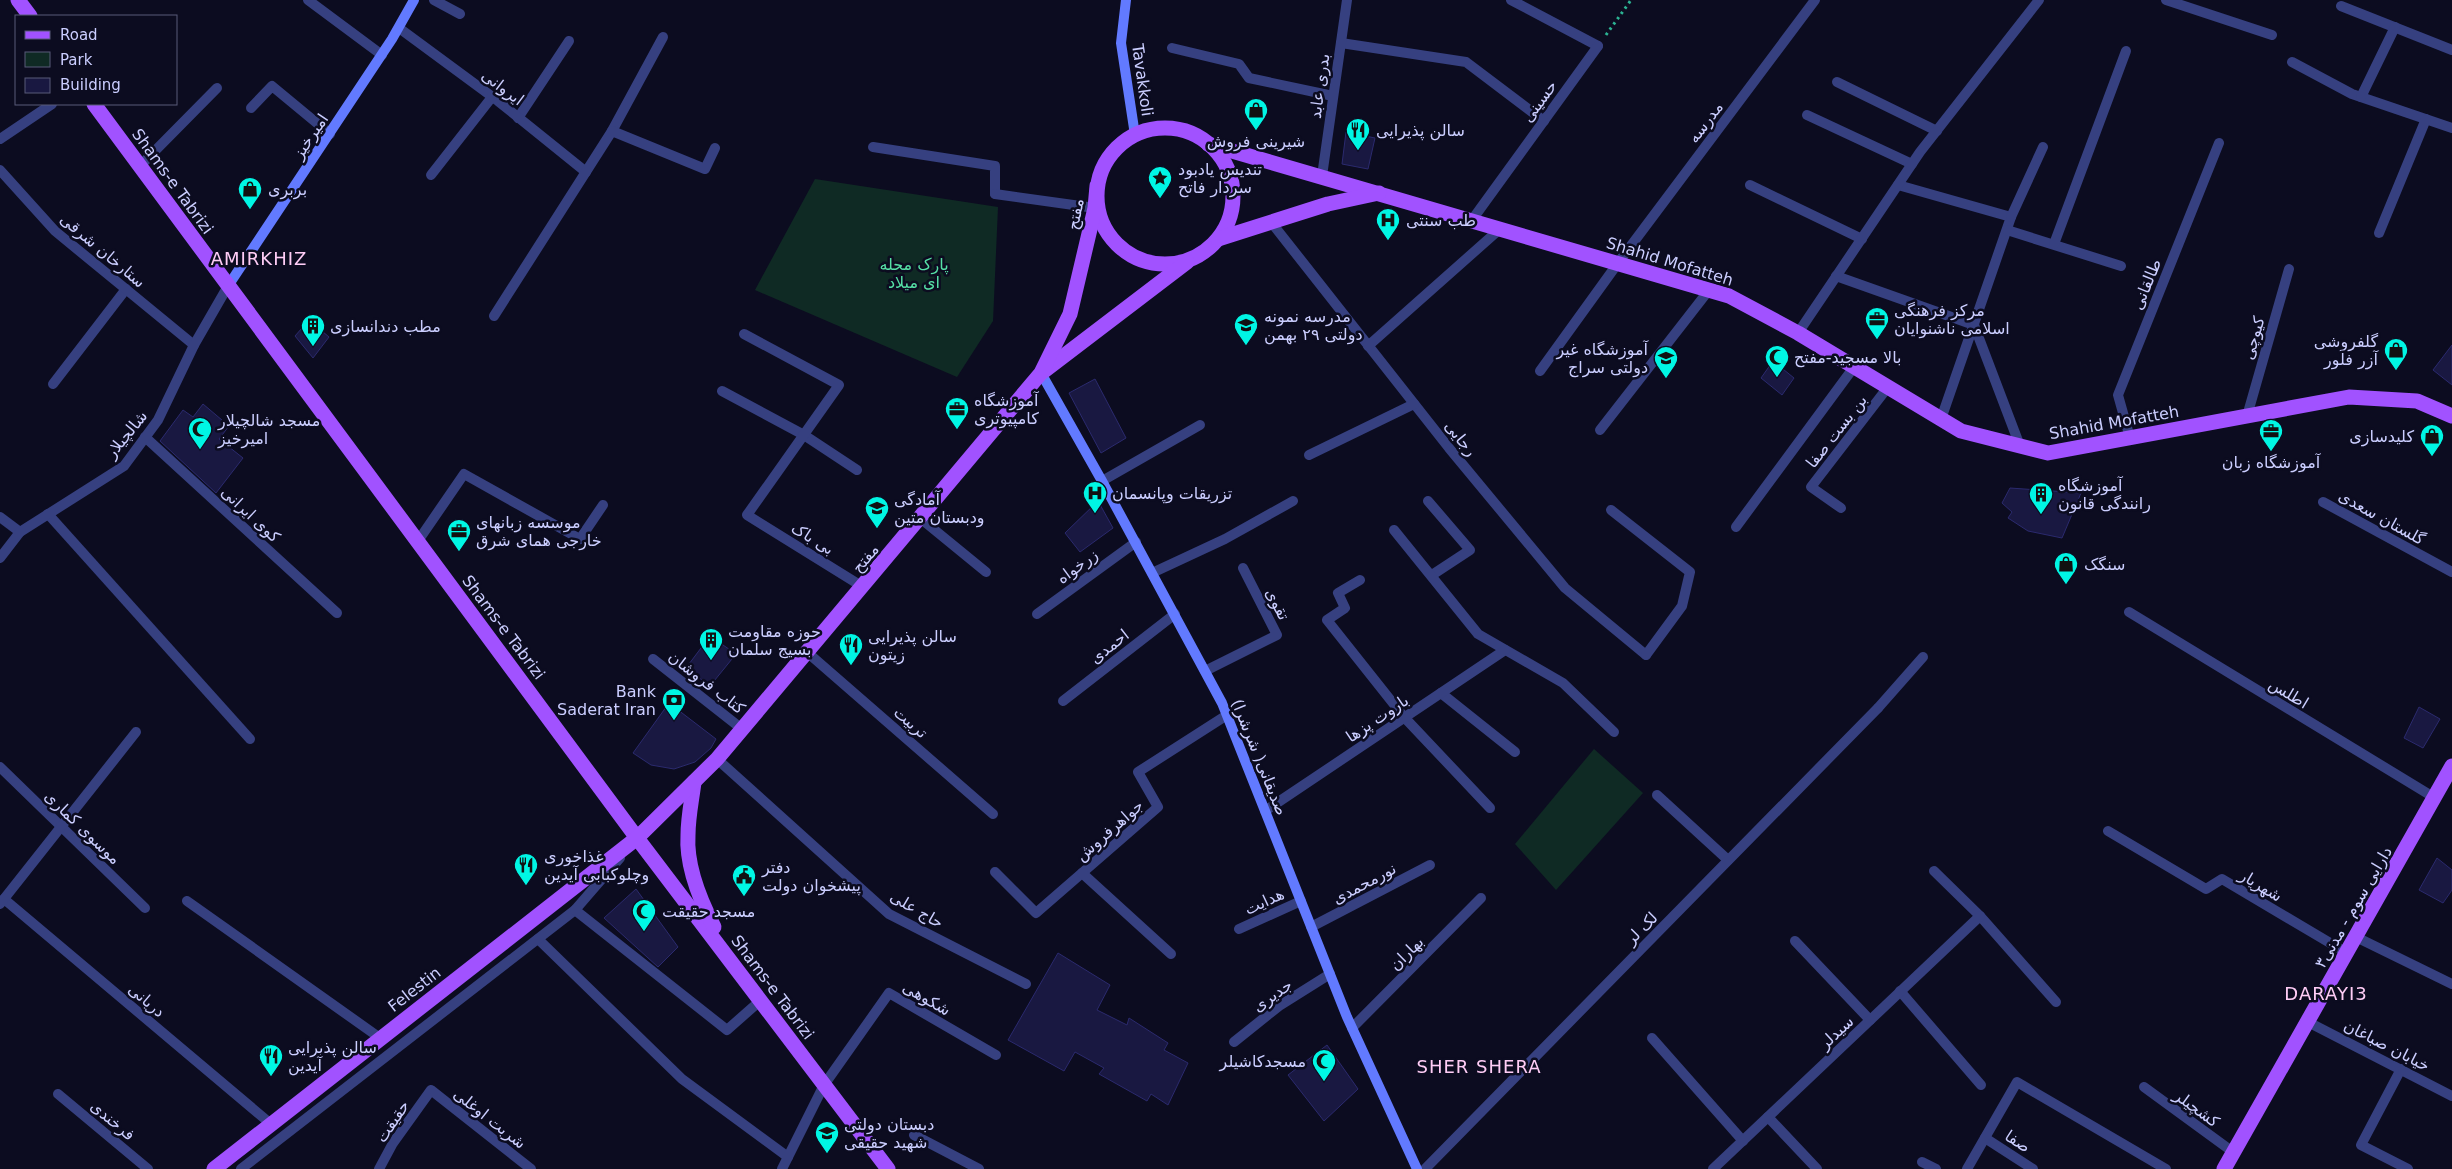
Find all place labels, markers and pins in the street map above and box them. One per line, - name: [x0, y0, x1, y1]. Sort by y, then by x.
- shop icon: شیرینی فروش: [1243, 97, 1269, 131]
- restaurant icon: سالن پذیرایی: [1345, 117, 1371, 151]
- place label: سالن پذیرایی: [1376, 121, 1465, 141]
- place label: شیرینی فروش: [1207, 132, 1305, 152]
- place label: تندیس یادبود سردار فاتح: [1178, 160, 1262, 198]
- place icon: تندیس یادبود سردار فاتح: [1147, 165, 1173, 199]
- shop icon: بربری: [237, 176, 263, 210]
- place label: بربری: [268, 180, 307, 200]
- hospital icon: طب سنتی: [1375, 207, 1401, 241]
- place label: طب سنتی: [1406, 211, 1476, 230]
- place label: مرکز فرهنگی اسلامی ناشنوایان: [1894, 301, 2010, 339]
- office icon: مرکز فرهنگی اسلامی ناشنوایان: [1864, 306, 1890, 340]
- place label: مدرسه نمونه دولتی ۲۹ بهمن: [1264, 307, 1363, 345]
- school or university icon: مدرسه نمونه دولتی ۲۹ بهمن: [1233, 312, 1259, 346]
- building icon: مطب دندانسازی: [300, 313, 326, 347]
- place label: مطب دندانسازی: [330, 317, 441, 337]
- place label: گلفروشی آزر فلور: [2314, 332, 2380, 370]
- shop icon: گلفروشی آزر فلور: [2383, 337, 2409, 371]
- place label: آموزشگاه غیر دولتی سراج: [1555, 340, 1650, 378]
- mosque icon: بالا مسجید-مفتح: [1764, 344, 1790, 378]
- school or university icon: آموزشگاه غیر دولتی سراج: [1653, 345, 1679, 379]
- place label: بالا مسجید-مفتح: [1794, 348, 1902, 368]
- place label: آموزشگاه کامپیوتری: [974, 391, 1040, 429]
- office icon: آموزشگاه کامپیوتری: [944, 396, 970, 430]
- place label: مسجد شالچیلار امیرخیز: [217, 411, 320, 449]
- mosque icon: مسجد شالچیلار امیرخیز: [187, 416, 213, 450]
- office icon: آموزشگاه زبان: [2258, 418, 2284, 452]
- shop icon: کلیدسازی: [2419, 423, 2445, 457]
- place label: کلیدسازی: [2349, 427, 2414, 447]
- place label: آموزشگاه زبان: [2222, 453, 2322, 473]
- place label: آموزشگاه رانندگی قانون: [2058, 476, 2151, 514]
- hospital icon: تزریقات وپانسمان: [1082, 480, 1108, 514]
- building icon: آموزشگاه رانندگی قانون: [2028, 481, 2054, 515]
- place label: تزریقات وپانسمان: [1112, 484, 1232, 504]
- place label: آمادگی ودبستان متین: [894, 490, 985, 528]
- school or university icon: آمادگی ودبستان متین: [864, 495, 890, 529]
- place label: موسسه زبانهای خارجی همای شرق: [476, 513, 602, 551]
- office icon: موسسه زبانهای خارجی همای شرق: [446, 518, 472, 552]
- shop icon: سنگک: [2053, 551, 2079, 585]
- place label: سنگک: [2084, 555, 2125, 574]
- place label: حوزه مقاومت بسیج سلمان: [728, 622, 821, 659]
- building icon: حوزه مقاومت بسیج سلمان: [698, 627, 724, 661]
- place label: سالن پذیرایی زیتون: [868, 627, 957, 665]
- restaurant icon: سالن پذیرایی زیتون: [838, 632, 864, 666]
- place label: Bank Saderat Iran: [557, 682, 657, 719]
- bank icon: Bank Saderat Iran: [661, 687, 687, 721]
- place label: غذاخوری وچلوکبابی آیدین: [544, 847, 649, 885]
- restaurant icon: غذاخوری وچلوکبابی آیدین: [513, 852, 539, 886]
- place label: دفتر پیشخوان دولت: [761, 858, 861, 896]
- public building icon: دفتر پیشخوان دولت: [731, 863, 757, 897]
- mosque icon: مسجد حقیقت: [631, 898, 657, 932]
- place label: مسجد حقیقت: [662, 902, 755, 921]
- place label: سالن پذیرایی آیدین: [288, 1038, 377, 1076]
- restaurant icon: سالن پذیرایی آیدین: [258, 1043, 284, 1077]
- mosque icon: مسجدکاشیلر: [1311, 1048, 1337, 1082]
- place label: مسجدکاشیلر: [1219, 1052, 1306, 1072]
- place label: دبستان دولتی شهید حقیقی: [844, 1115, 934, 1153]
- school or university icon: دبستان دولتی شهید حقیقی: [814, 1120, 840, 1154]

